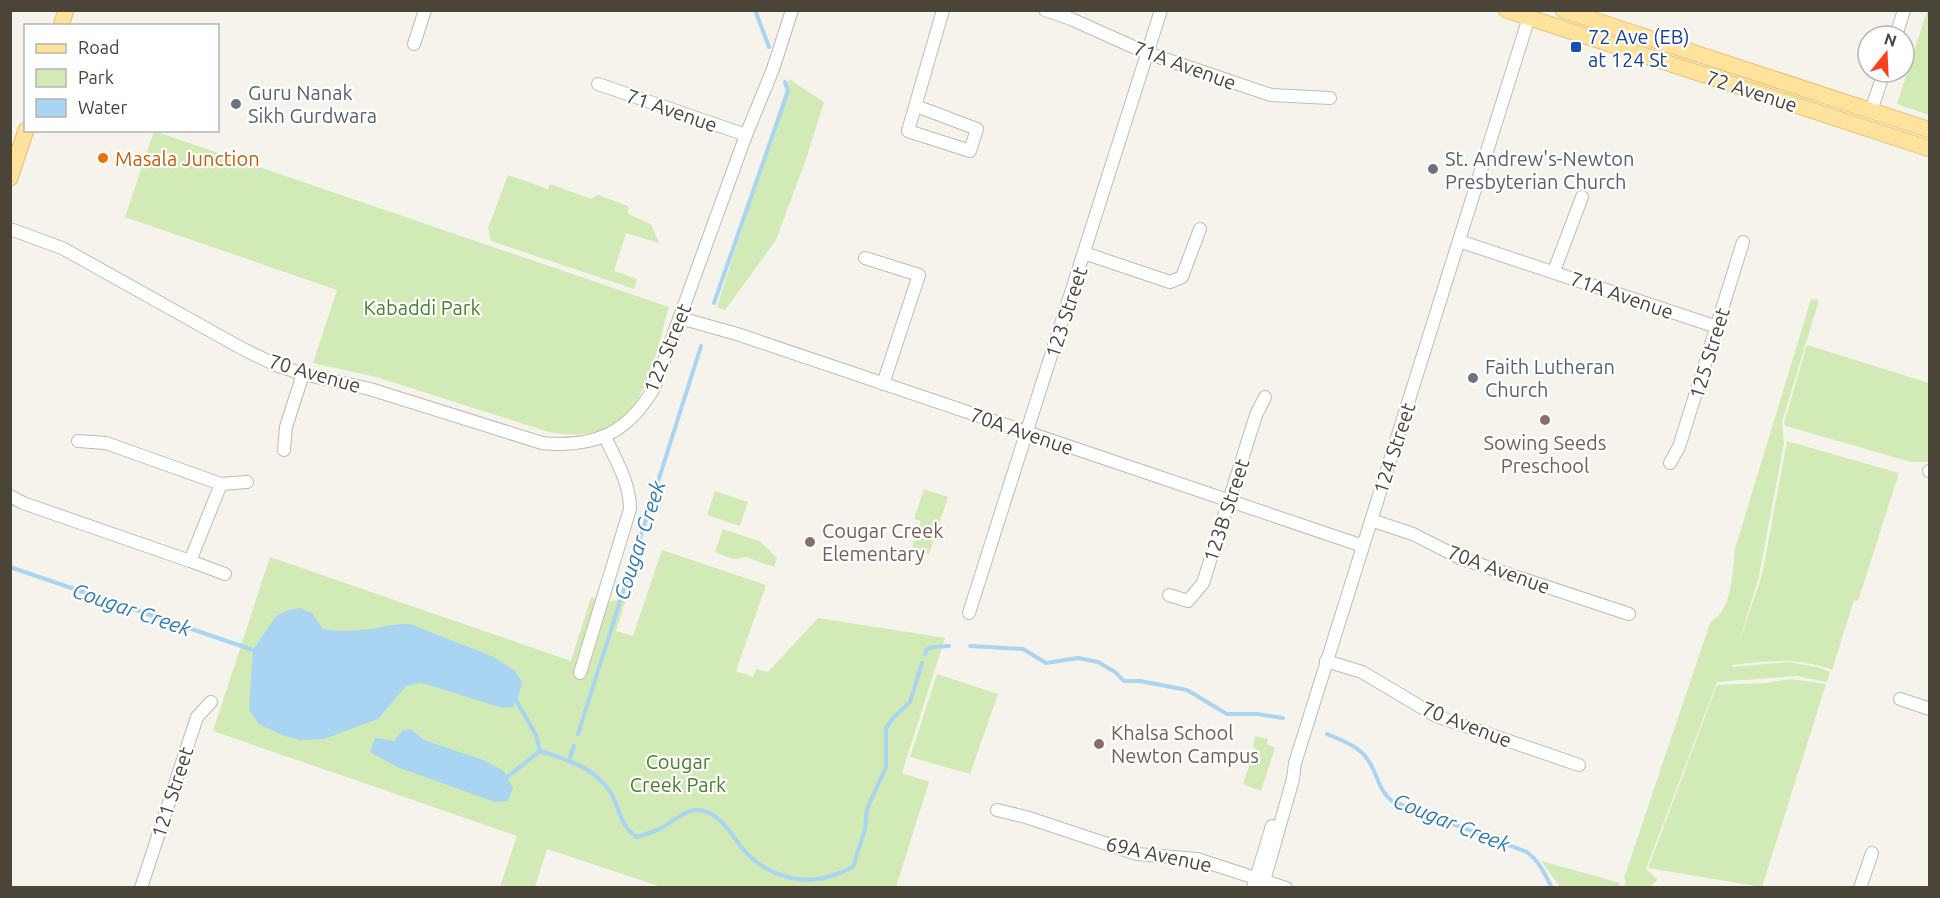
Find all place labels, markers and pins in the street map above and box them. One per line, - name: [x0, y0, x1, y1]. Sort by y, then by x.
- place label: 72 Ave (EB) at 124 St: [1588, 25, 1689, 71]
- marker: 72 Ave (EB) at 124 St: [1569, 40, 1583, 54]
- place label: Guru Nanak Sikh Gurdwara: [248, 81, 377, 127]
- marker: Guru Nanak Sikh Gurdwara: [229, 97, 243, 111]
- place label: Masala Junction: [115, 147, 260, 170]
- place label: St. Andrew's-Newton Presbyterian Church: [1445, 147, 1634, 193]
- marker: Masala Junction: [96, 151, 110, 165]
- marker: St. Andrew's-Newton Presbyterian Church: [1426, 162, 1440, 176]
- place label: Faith Lutheran Church: [1485, 355, 1615, 401]
- marker: Faith Lutheran Church: [1466, 371, 1480, 385]
- marker: Sowing Seeds Preschool: [1538, 413, 1552, 427]
- place label: Sowing Seeds Preschool: [1484, 431, 1606, 477]
- place label: Cougar Creek Elementary: [822, 519, 943, 565]
- marker: Cougar Creek Elementary: [803, 535, 817, 549]
- place label: Khalsa School Newton Campus: [1111, 721, 1259, 767]
- marker: Khalsa School Newton Campus: [1092, 737, 1106, 751]

